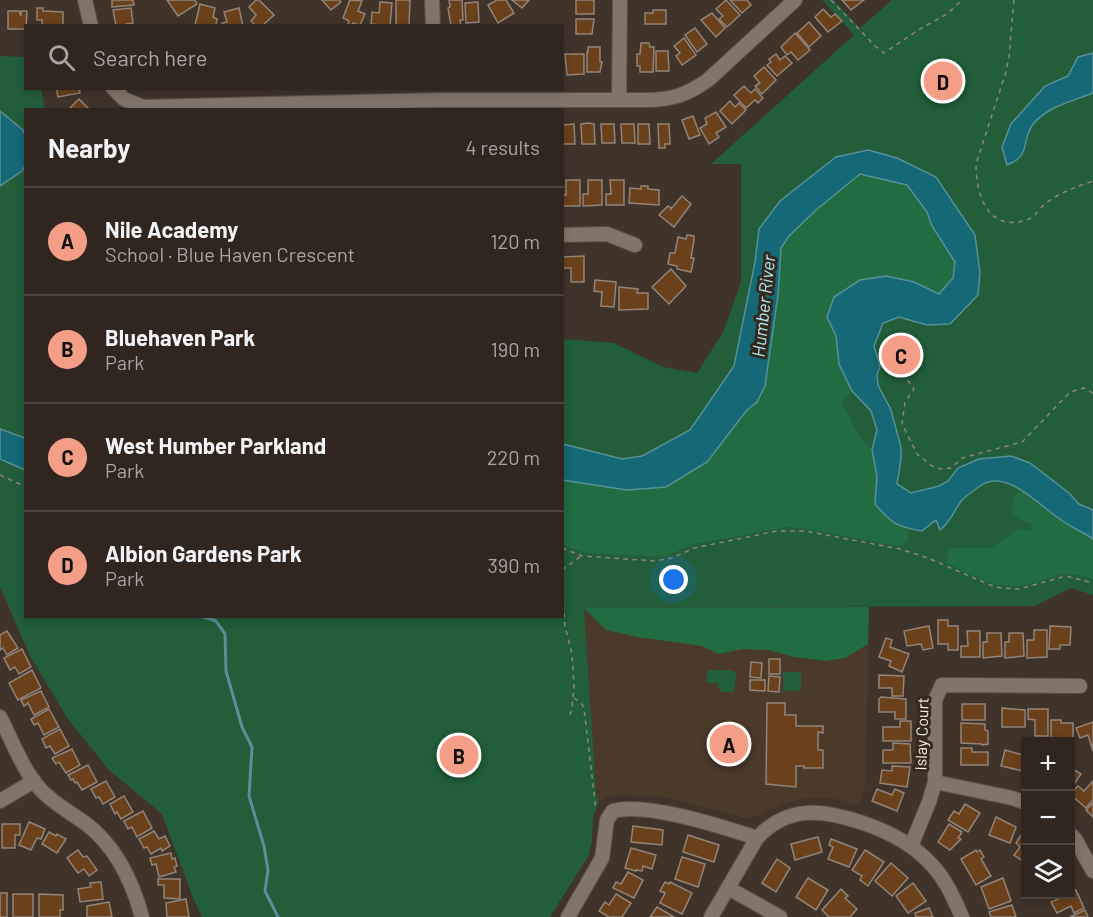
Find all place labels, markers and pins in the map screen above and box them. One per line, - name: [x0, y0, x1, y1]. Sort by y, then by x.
- pin: D: [924, 58, 962, 104]
- pin: C: [882, 332, 920, 378]
- pin: A: [710, 722, 748, 766]
- pin: B: [440, 732, 478, 777]

